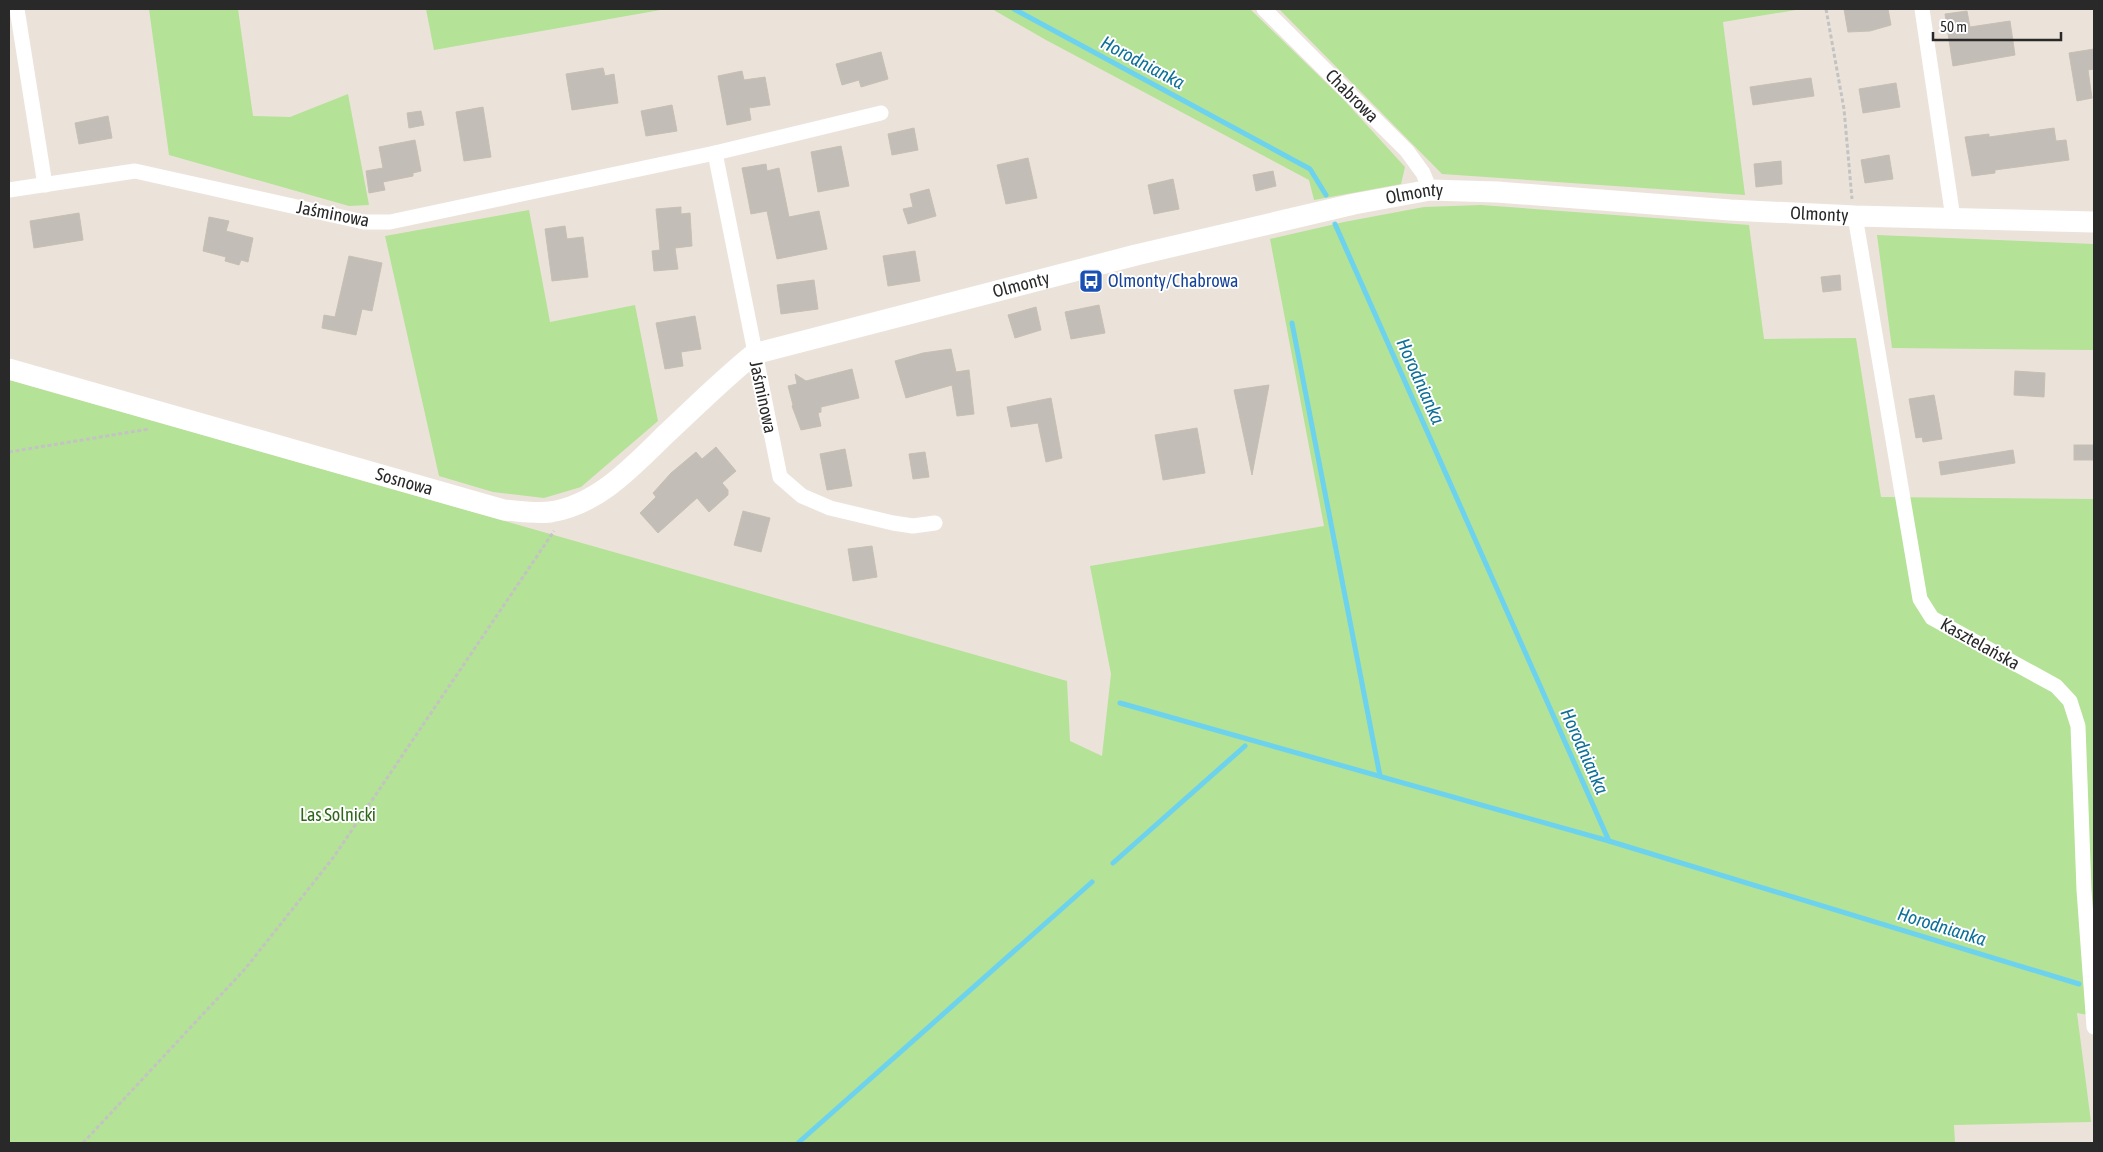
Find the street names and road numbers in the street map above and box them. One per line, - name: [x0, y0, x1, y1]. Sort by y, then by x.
- street label: Chabrowa: [1322, 65, 1383, 126]
- street label: Olmonty: [1384, 179, 1444, 208]
- street label: Jaśminowa: [295, 196, 371, 231]
- street label: Olmonty: [1790, 202, 1849, 226]
- street label: Olmonty: [990, 267, 1052, 302]
- street label: Jaśminowa: [746, 359, 781, 435]
- street label: Sosnowa: [373, 463, 435, 499]
- street label: Kasztelańska: [1937, 613, 2024, 674]

